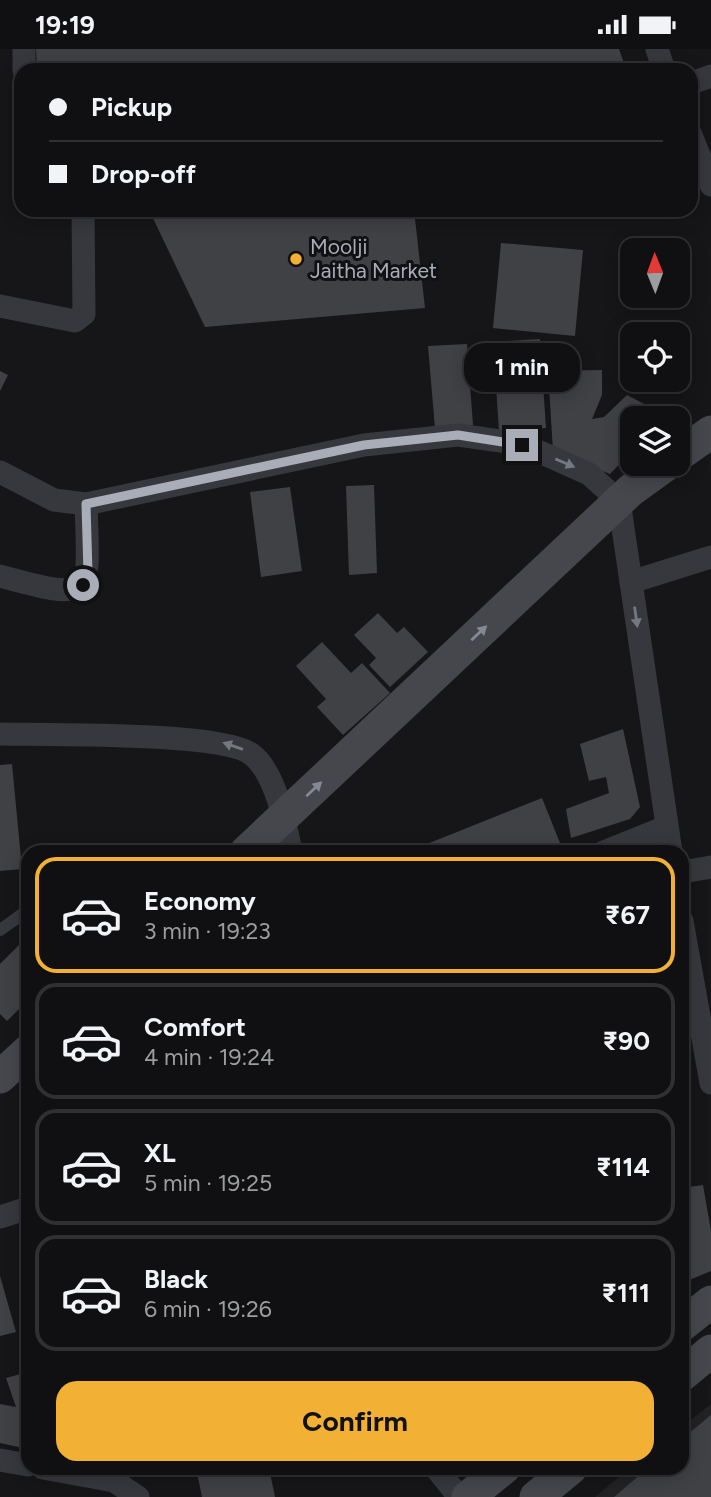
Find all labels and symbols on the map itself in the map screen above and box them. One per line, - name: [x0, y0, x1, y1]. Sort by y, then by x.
- place label: Moolji Jaitha Market: [310, 234, 437, 283]
- north arrow: [620, 238, 690, 308]
- marker: Moolji Jaitha Market: [288, 251, 304, 267]
- callout: 1 min: [464, 343, 580, 393]
- route end: [506, 429, 538, 461]
- one-way arrow: [554, 458, 575, 469]
- route start: [67, 569, 99, 601]
- one-way arrow: [631, 607, 642, 629]
- one-way arrow: [471, 625, 488, 642]
- one-way arrow: [222, 741, 243, 751]
- one-way arrow: [305, 782, 322, 798]

